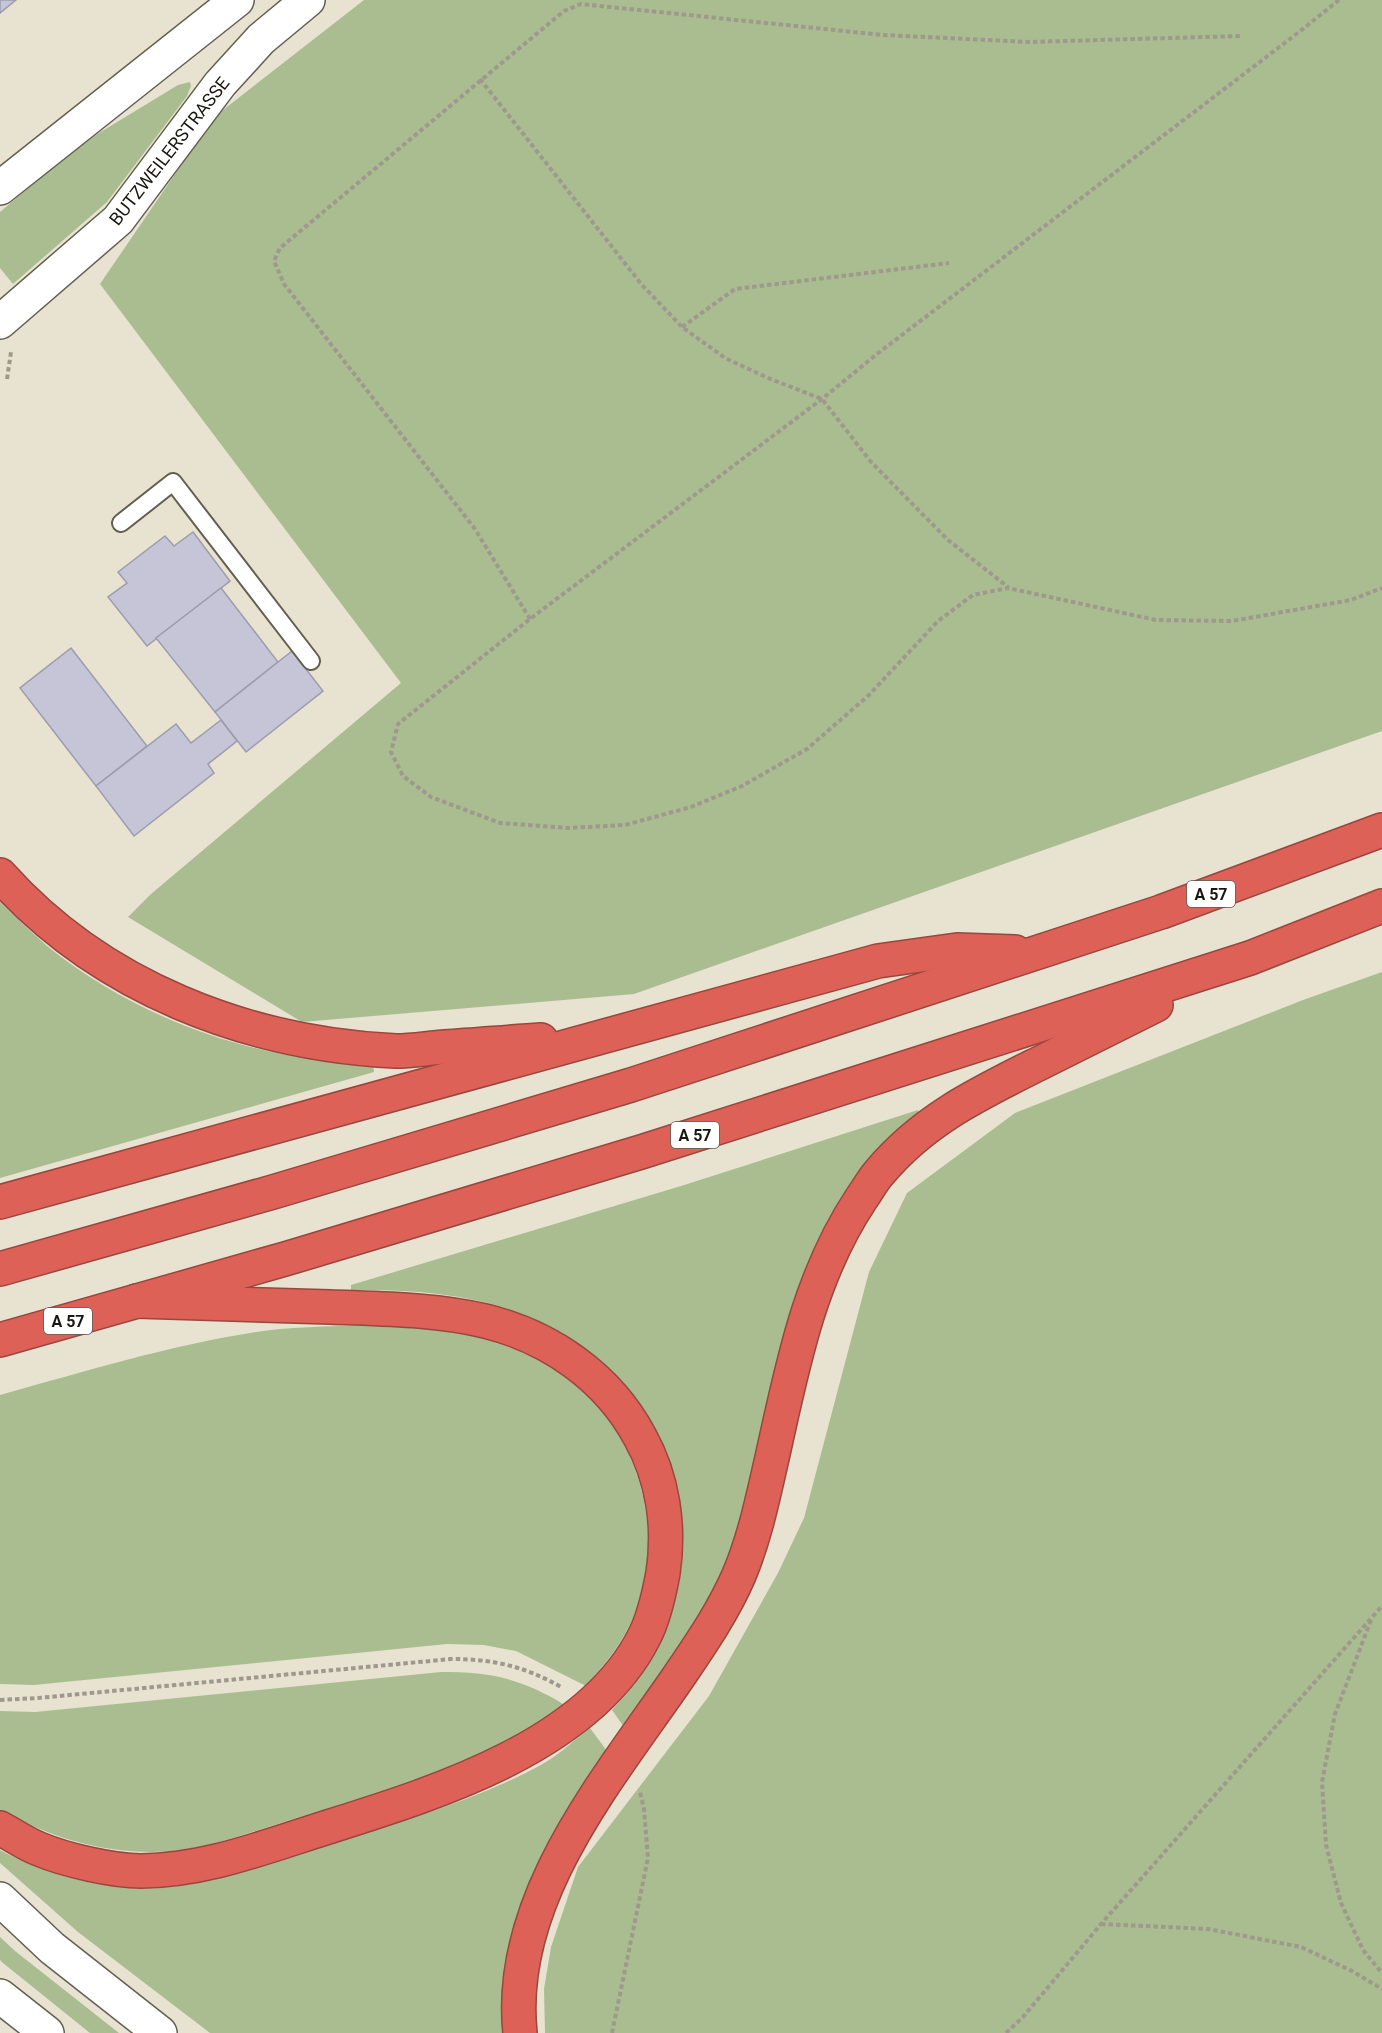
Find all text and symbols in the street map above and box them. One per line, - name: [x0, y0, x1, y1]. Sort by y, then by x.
- street label: BUTZWEILERSTRASSE: [105, 73, 233, 229]
- road number: A 57: [1187, 881, 1235, 907]
- road number: A 57: [671, 1122, 719, 1148]
- road number: A 57: [44, 1308, 92, 1334]

